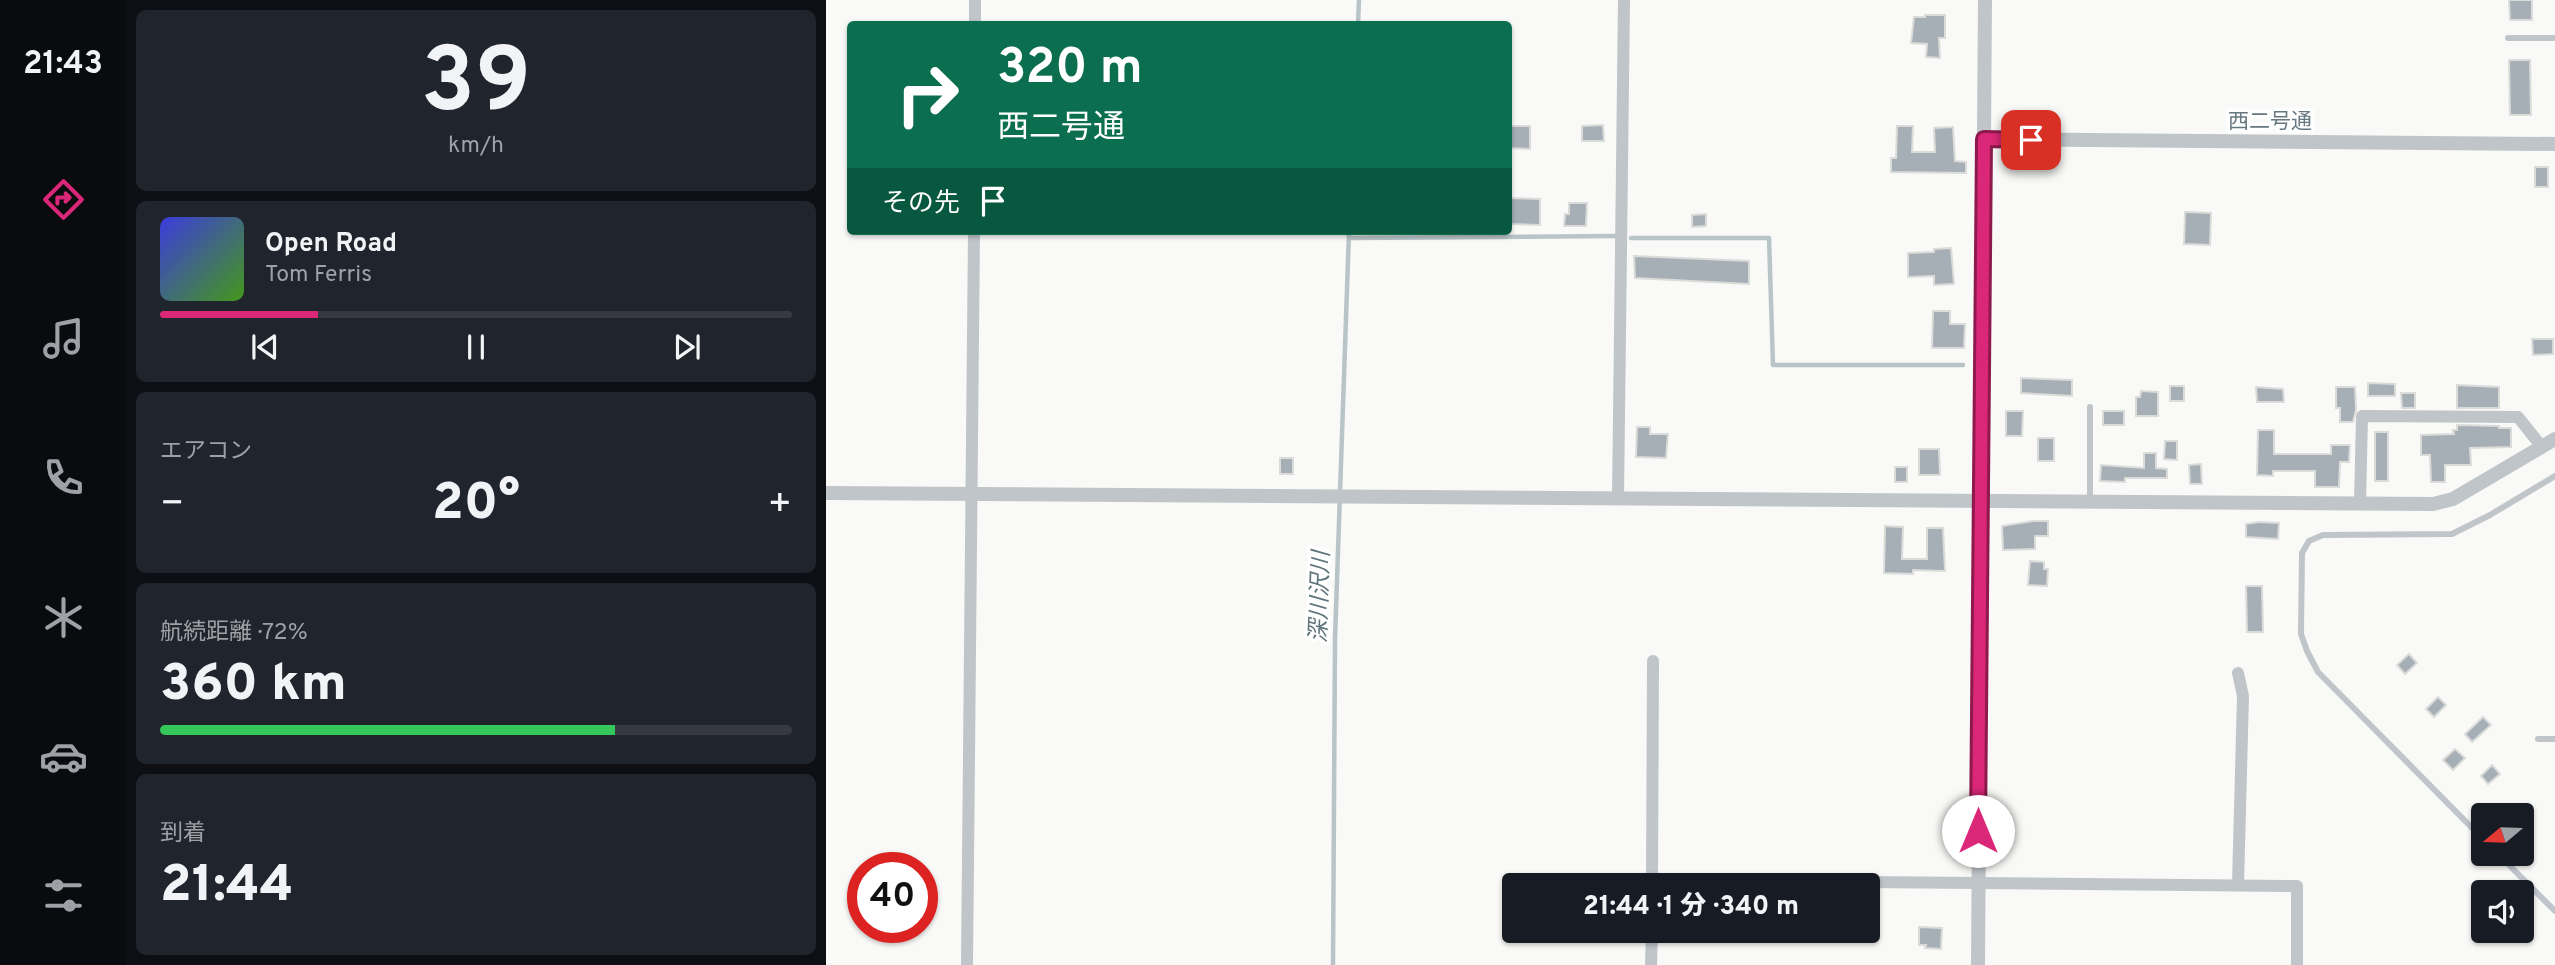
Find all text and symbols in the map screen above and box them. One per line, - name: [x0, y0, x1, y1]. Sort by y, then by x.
- text: 39: [421, 29, 531, 144]
- text: 320 m: [997, 39, 1143, 101]
- text: 21:43: [23, 45, 103, 85]
- icon: right: [882, 49, 973, 140]
- text: 西二号通: [997, 109, 1125, 149]
- street label: 西二号通: [2228, 109, 2312, 136]
- pin: [2001, 110, 2061, 170]
- icon: arrive: [2012, 121, 2050, 159]
- text: km/h: [448, 132, 504, 161]
- icon: directions: [39, 175, 88, 224]
- icon: arrive: [974, 182, 1012, 220]
- text: その先: [882, 188, 960, 221]
- text: Open Road: [265, 228, 397, 261]
- text: Tom Ferris: [265, 261, 372, 290]
- icon: music: [39, 314, 88, 363]
- icon: previous: [246, 328, 284, 366]
- icon: pause: [457, 328, 495, 366]
- icon: next: [668, 328, 706, 366]
- text: エアコン: [160, 438, 252, 467]
- icon: phone: [39, 453, 88, 502]
- text: 20°: [432, 472, 520, 538]
- text: −: [160, 481, 185, 530]
- text: +: [767, 481, 792, 530]
- water label: 深川沢川: [1305, 548, 1338, 644]
- icon: climate: [39, 593, 88, 642]
- text: 航続距離 · 72%: [160, 619, 308, 648]
- text: 360 km: [160, 653, 347, 719]
- icon: car: [39, 732, 88, 781]
- position arrow: [1941, 794, 2015, 868]
- north arrow: [2471, 803, 2534, 866]
- map controls: [2471, 803, 2534, 943]
- text: 到着: [160, 820, 206, 849]
- speed limit sign: 40: [847, 852, 938, 943]
- text: 21:44: [160, 854, 294, 920]
- icon: filters: [39, 871, 88, 920]
- button: sound: [2471, 880, 2534, 943]
- text: 21:44 · 1 分 · 340 m: [1583, 891, 1799, 924]

